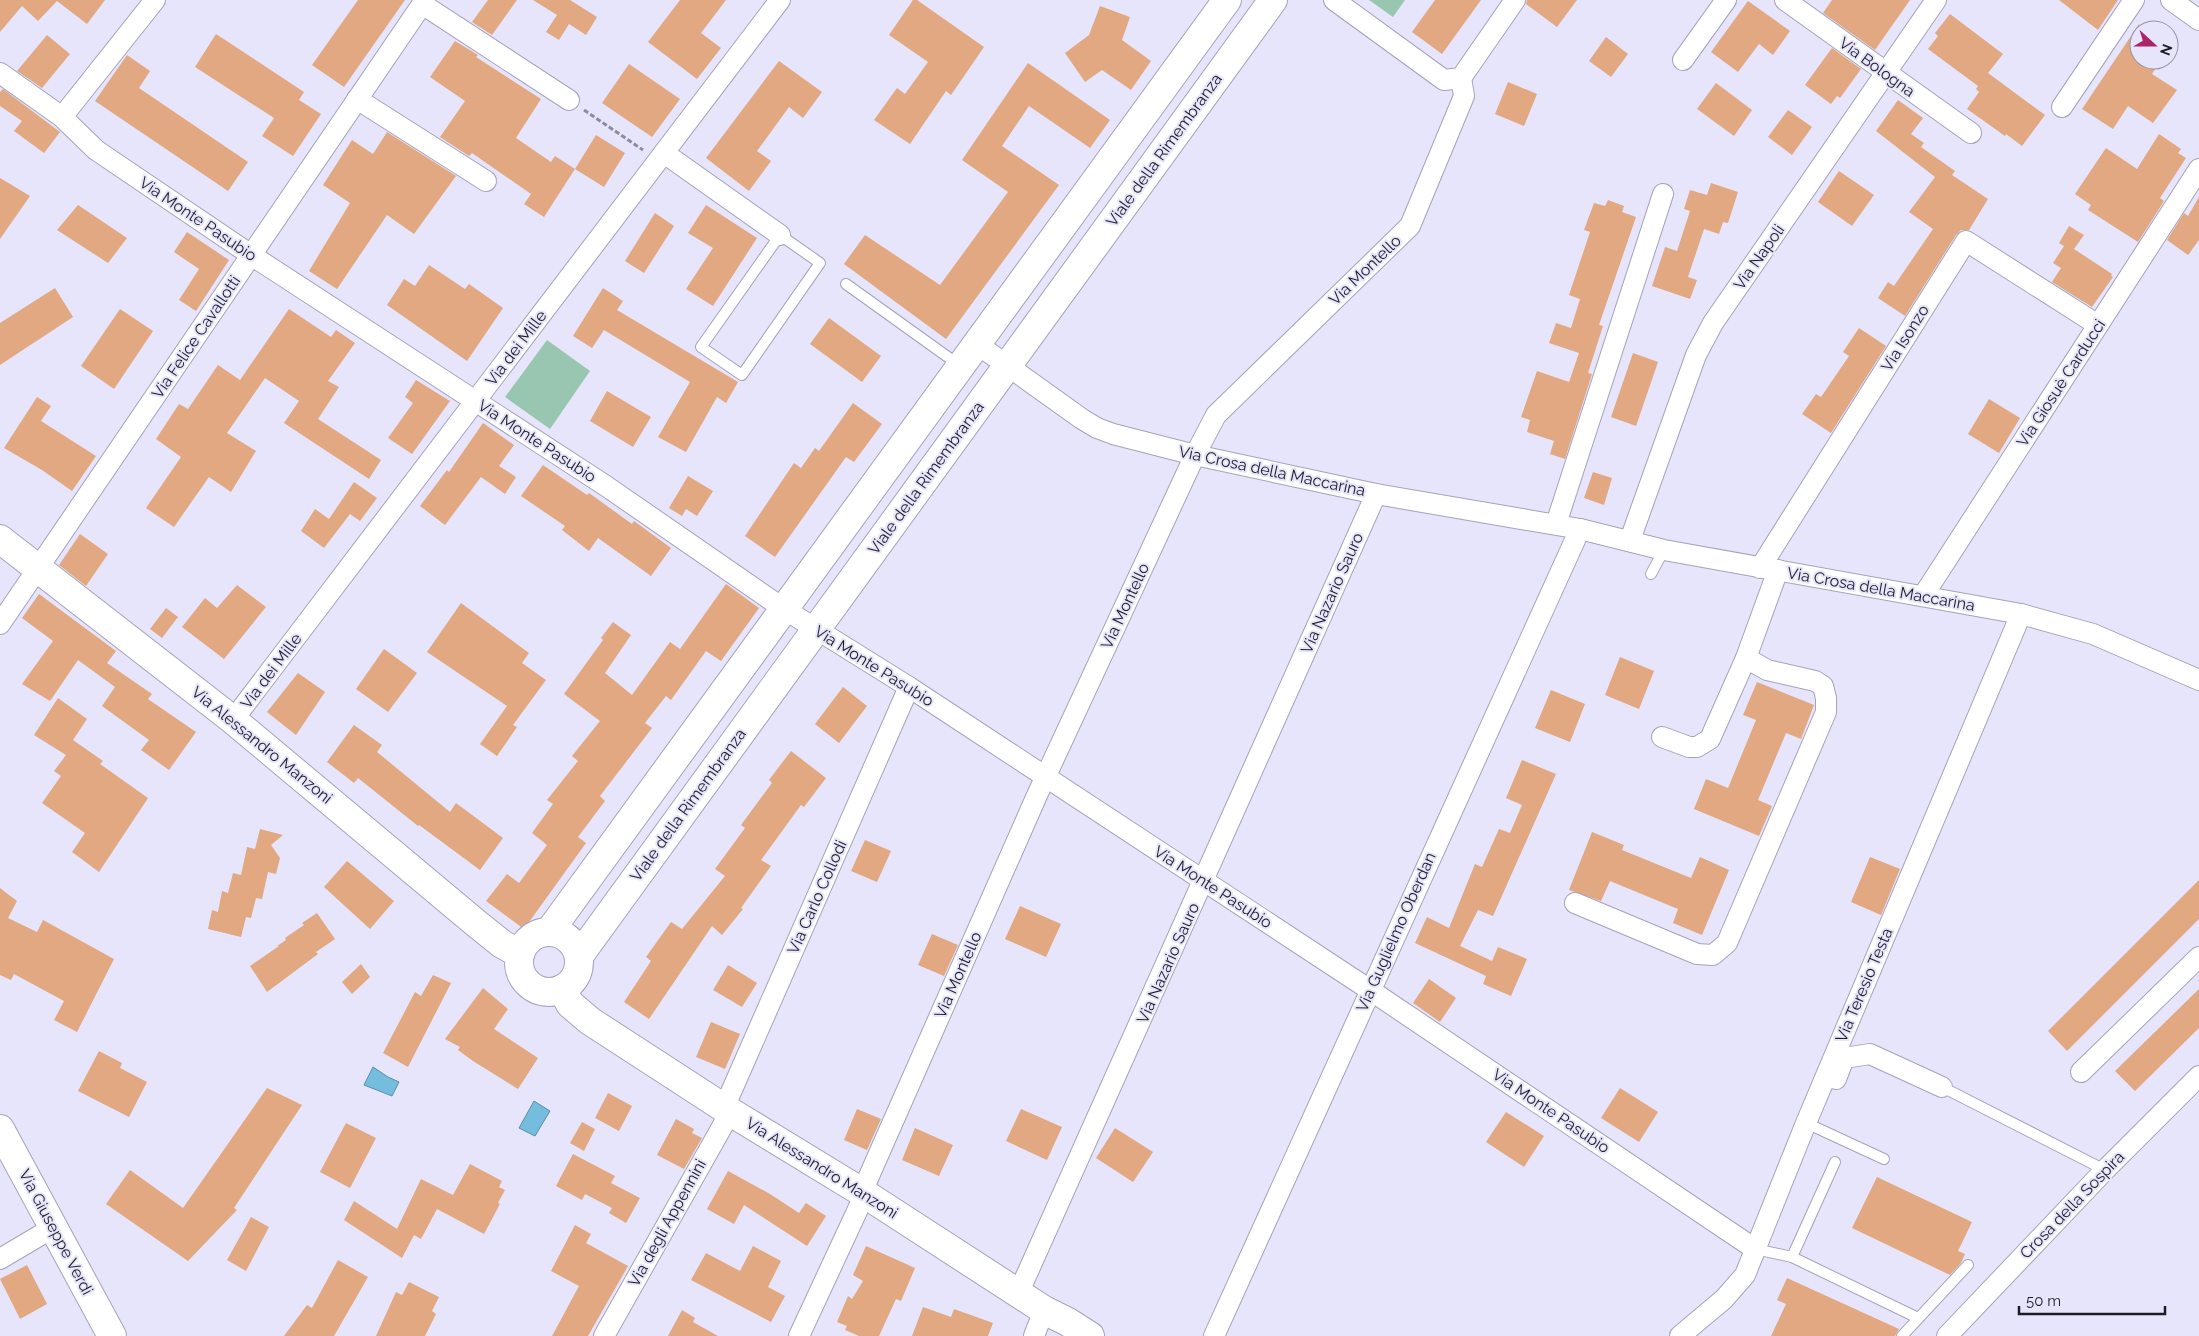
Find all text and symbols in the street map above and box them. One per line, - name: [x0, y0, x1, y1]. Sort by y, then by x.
- north arrow: [2129, 20, 2179, 70]
- street label: Via Bologna: [1835, 33, 1919, 101]
- text: N: [2157, 42, 2176, 58]
- street label: Viale della Rimembranza: [1102, 70, 1226, 230]
- street label: Via Monte Pasubio: [136, 173, 260, 265]
- street label: Via Napoli: [1730, 221, 1788, 293]
- street label: Via Montello: [1325, 231, 1405, 309]
- street label: Via Felice Cavallotti: [148, 272, 244, 402]
- street label: Via Isonzo: [1877, 301, 1933, 375]
- street label: Via dei Mille: [481, 306, 551, 390]
- street label: Via Giosuè Carducci: [2013, 316, 2109, 450]
- street label: Via Monte Pasubio: [474, 396, 600, 486]
- street label: Viale della Rimembranza: [864, 398, 988, 558]
- street label: Via Crosa della Maccarina: [1177, 442, 1367, 500]
- street label: Via Nazario Sauro: [1297, 530, 1367, 656]
- street label: Via Montello: [1097, 560, 1153, 652]
- street label: Via Crosa della Maccarina: [1786, 563, 1976, 615]
- street label: Via Monte Pasubio: [811, 622, 937, 710]
- street label: Via dei Mille: [236, 629, 306, 713]
- street label: Via Alessandro Manzoni: [188, 682, 336, 808]
- street label: Viale della Rimembranza: [626, 725, 750, 885]
- street label: Via Carlo Collodi: [783, 837, 851, 957]
- street label: Via Monte Pasubio: [1150, 842, 1276, 932]
- street label: Via Guglielmo Oberdan: [1352, 849, 1440, 1015]
- street label: Via Nazario Sauro: [1133, 900, 1203, 1026]
- street label: Via Teresio Testa: [1831, 925, 1897, 1045]
- street label: Via Montello: [930, 929, 986, 1021]
- street label: Via Monte Pasubio: [1489, 1065, 1613, 1157]
- street label: Via Alessandro Manzoni: [742, 1113, 902, 1223]
- street label: Crosa della Sospira: [2016, 1147, 2128, 1263]
- street label: Via degli Appennini: [624, 1156, 710, 1290]
- street label: Via Giuseppe Verdi: [15, 1166, 97, 1298]
- scale bar: [2019, 1284, 2165, 1316]
- text: 50 m: [2026, 1292, 2061, 1310]

